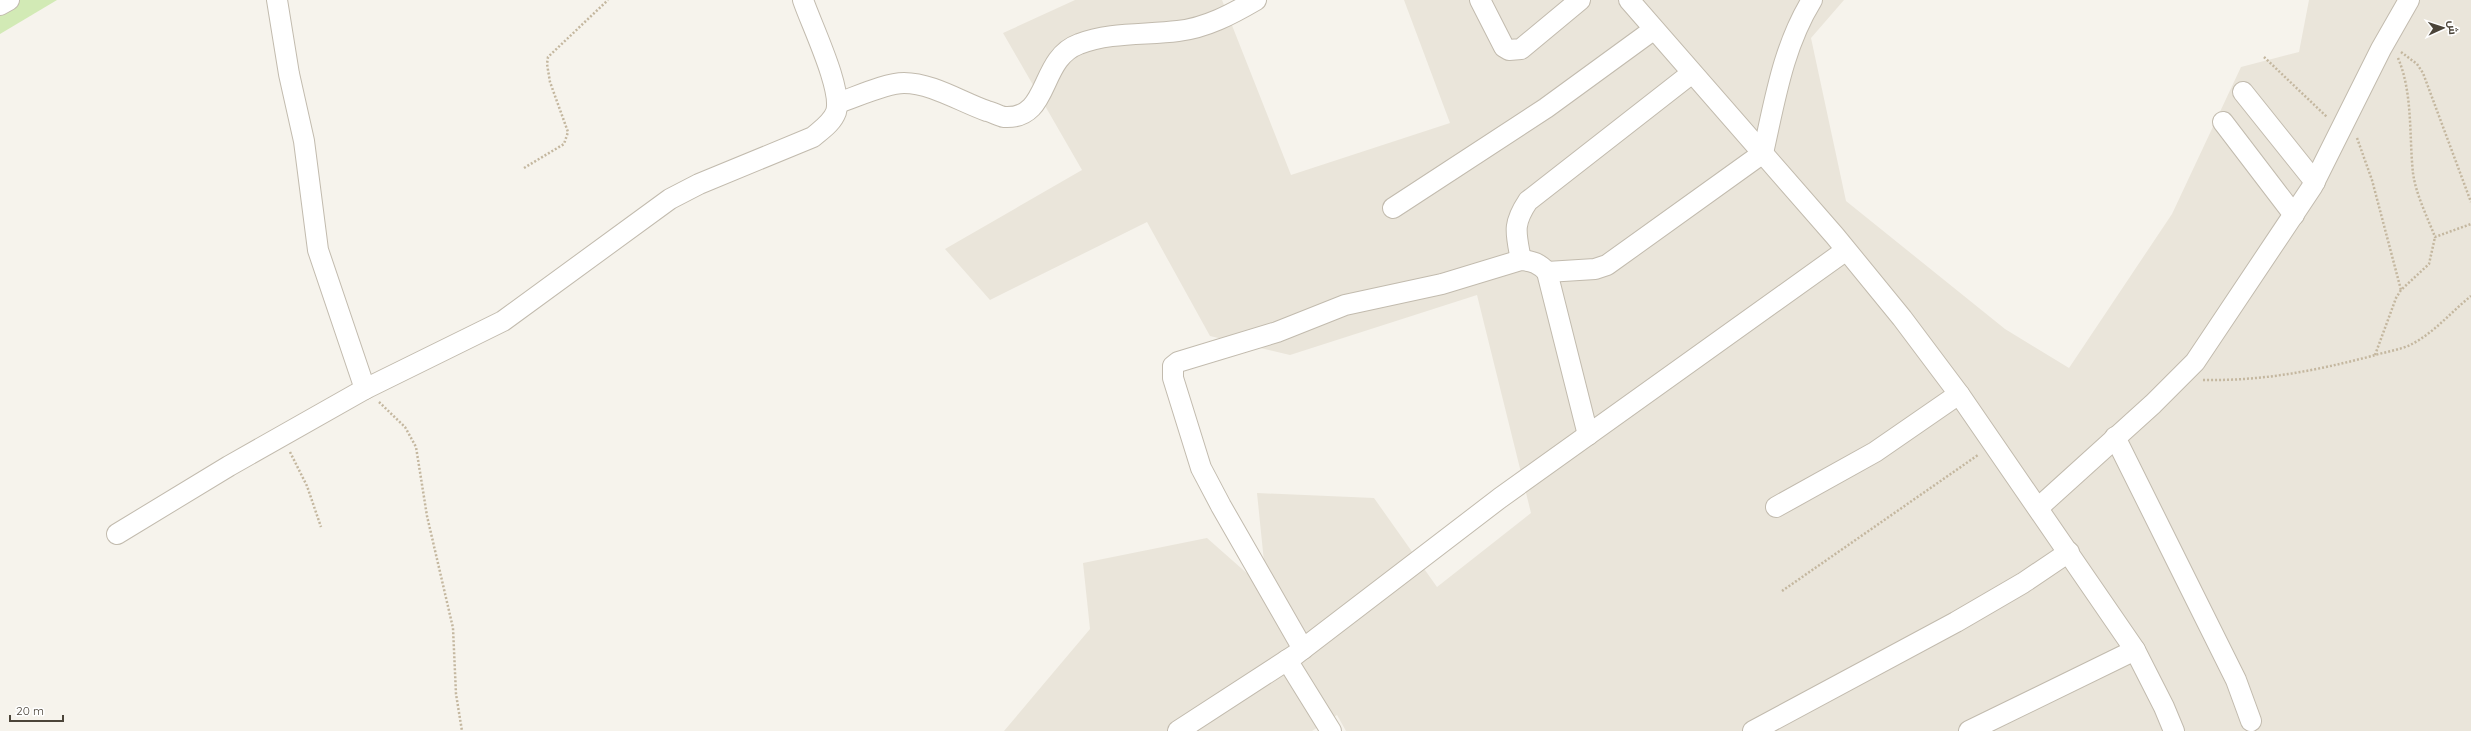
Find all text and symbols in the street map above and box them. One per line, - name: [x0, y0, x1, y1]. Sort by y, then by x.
- north arrow: [2423, 8, 2463, 48]
- text: ش: [2446, 20, 2460, 35]
- scale bar: [10, 697, 63, 723]
- text: 20 m: [16, 703, 44, 718]

